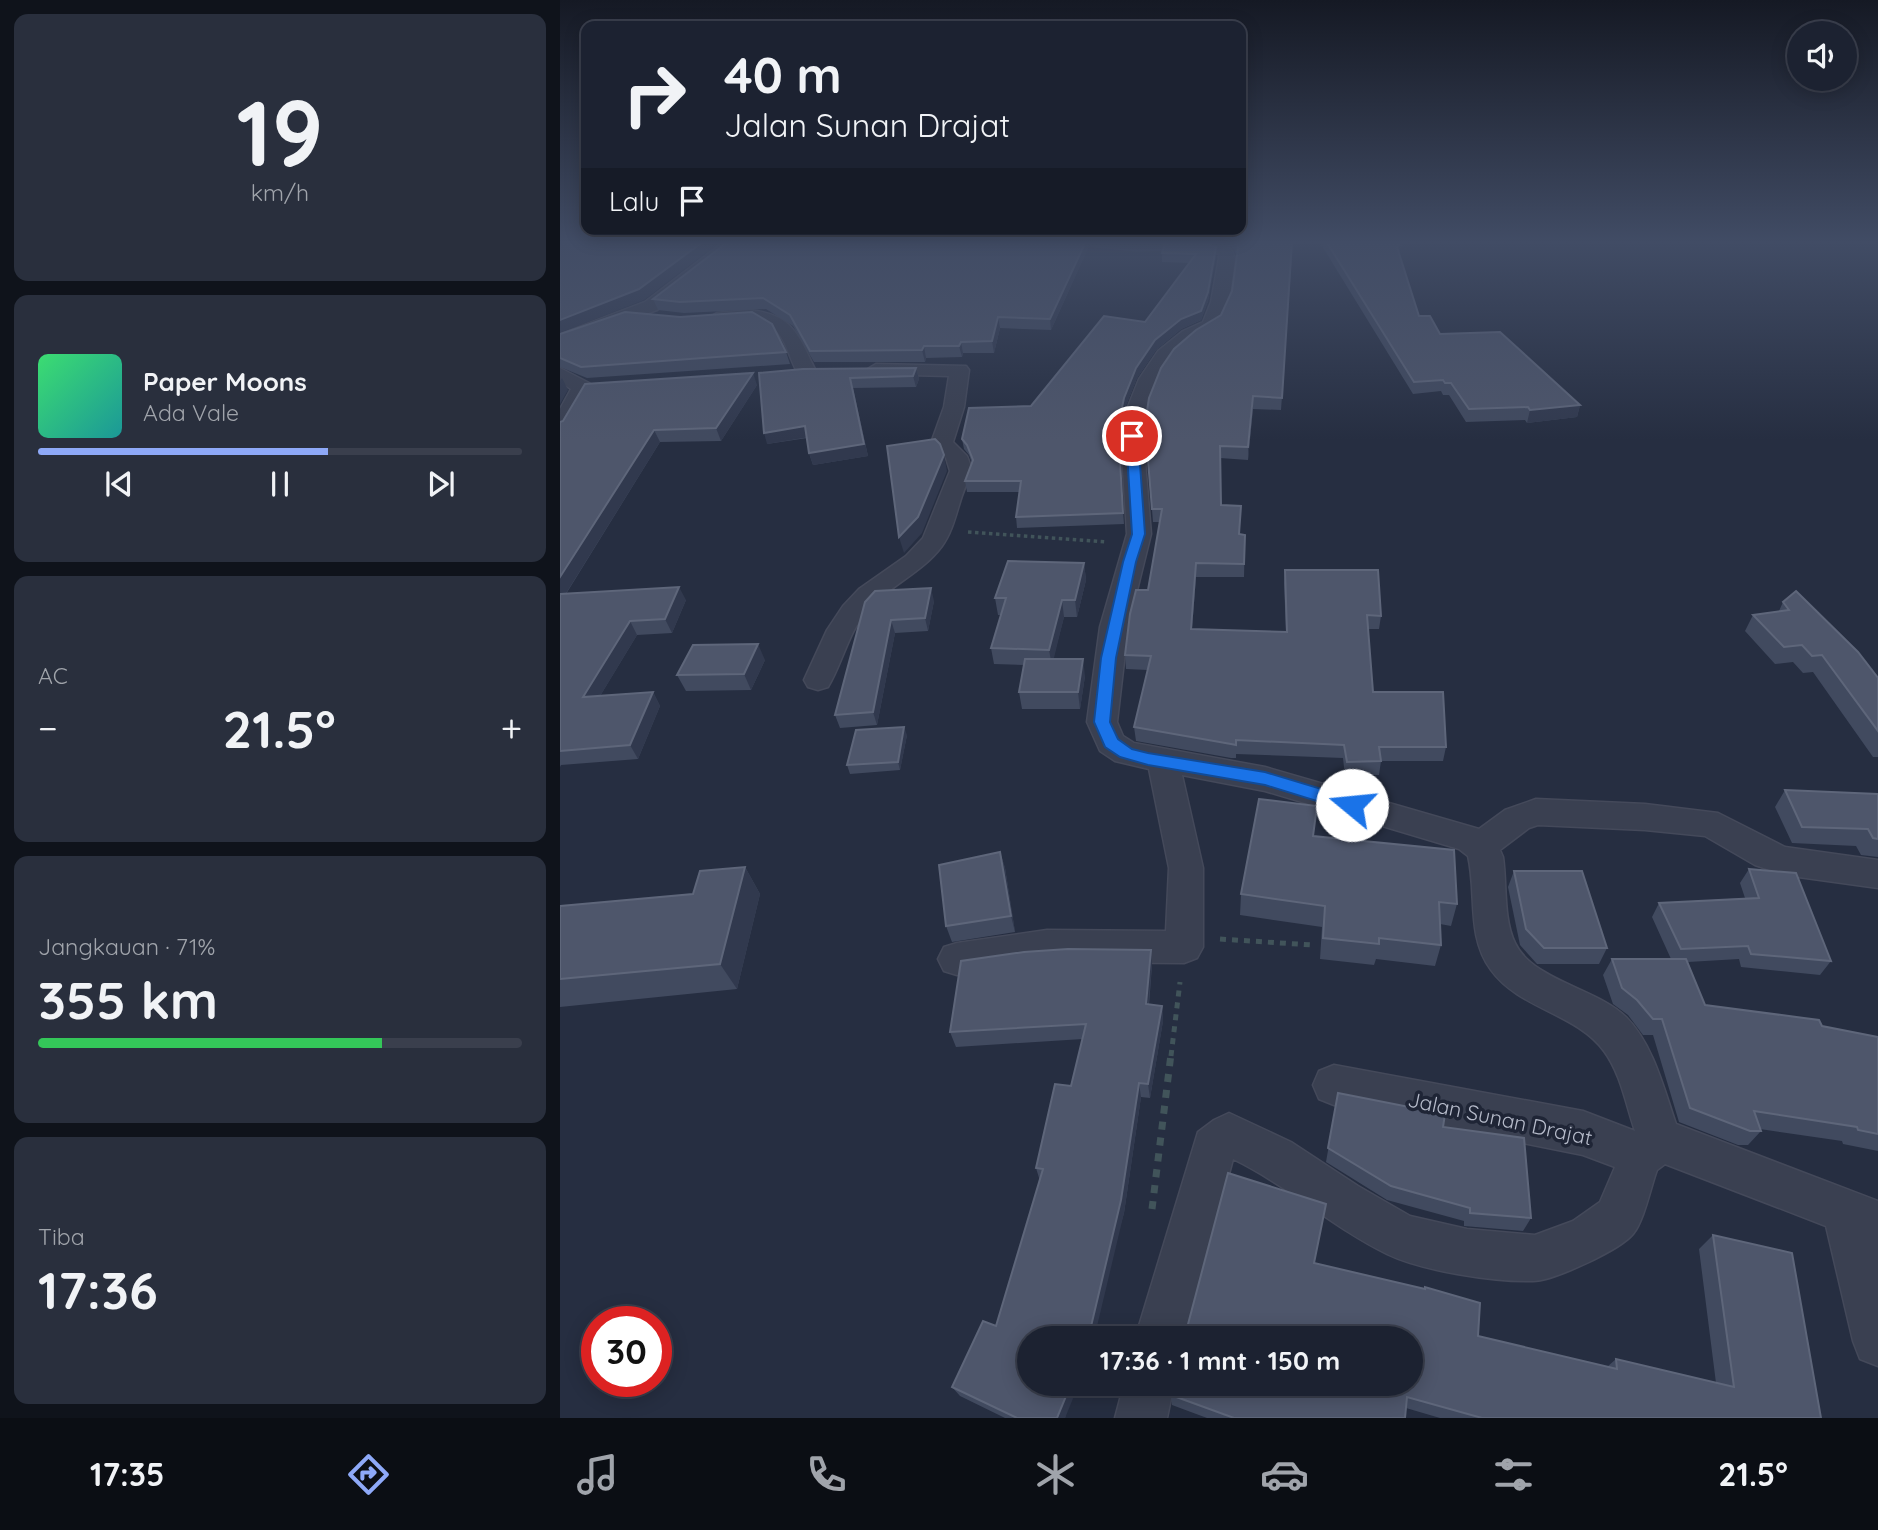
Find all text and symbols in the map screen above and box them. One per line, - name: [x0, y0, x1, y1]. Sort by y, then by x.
- map controls: [1787, 21, 1857, 91]
- button: sound: [1787, 21, 1857, 91]
- text: 40 m: [724, 44, 842, 105]
- icon: right: [609, 49, 700, 140]
- text: 19: [236, 75, 324, 189]
- text: Jalan Sunan Drajat: [724, 105, 1010, 145]
- text: km/h: [251, 178, 309, 207]
- icon: arrive: [673, 182, 711, 220]
- text: Lalu: [609, 185, 659, 218]
- text: Paper Moons: [143, 365, 307, 398]
- text: Ada Vale: [143, 398, 239, 427]
- pin: [1102, 406, 1162, 466]
- icon: arrive: [1113, 417, 1151, 455]
- icon: previous: [100, 465, 138, 503]
- icon: pause: [261, 465, 299, 503]
- icon: next: [422, 465, 460, 503]
- text: AC: [38, 661, 68, 690]
- text: 21.5°: [223, 696, 336, 761]
- text: −: [38, 704, 58, 752]
- text: +: [501, 704, 522, 752]
- position arrow: [1315, 768, 1389, 842]
- text: Jangkauan · 71%: [38, 932, 215, 961]
- text: 355 km: [38, 967, 218, 1032]
- street label: Jalan Sunan Drajat: [1406, 1086, 1595, 1150]
- text: Tiba: [38, 1222, 85, 1251]
- text: 17:36: [38, 1257, 158, 1322]
- speed limit sign: 30: [581, 1306, 672, 1397]
- text: 17:36 · 1 mnt · 150 m: [1100, 1344, 1340, 1377]
- icon: directions: [344, 1450, 393, 1499]
- icon: music: [573, 1450, 622, 1499]
- icon: phone: [802, 1450, 851, 1499]
- icon: climate: [1031, 1450, 1080, 1499]
- icon: car: [1260, 1450, 1309, 1499]
- icon: filters: [1489, 1450, 1538, 1499]
- text: 17:35: [90, 1454, 164, 1494]
- text: 21.5°: [1718, 1454, 1788, 1494]

